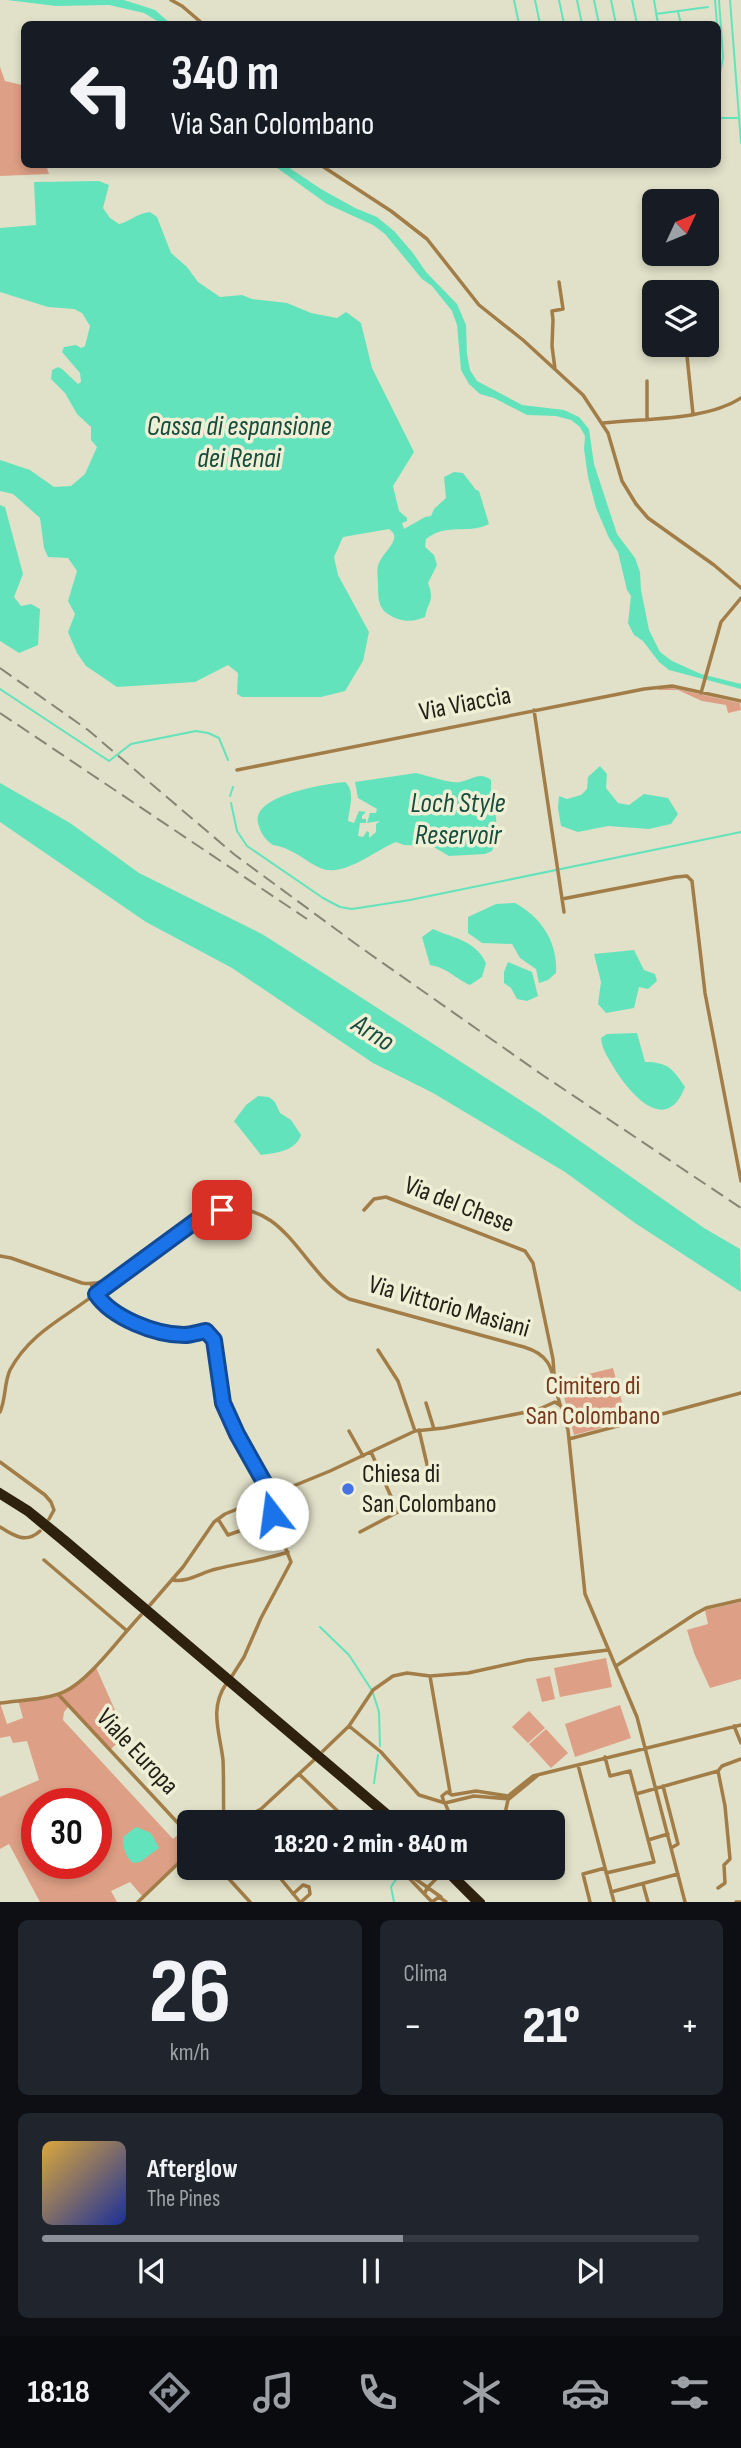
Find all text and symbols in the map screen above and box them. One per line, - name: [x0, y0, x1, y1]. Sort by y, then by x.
- text: 340 m: [171, 45, 279, 104]
- icon: left: [56, 49, 147, 140]
- text: Via San Colombano: [171, 105, 374, 144]
- north arrow: [642, 189, 719, 266]
- map controls: [642, 189, 719, 357]
- button: layers: [642, 280, 719, 357]
- water label: Cassa di espansione dei Renai: [147, 410, 331, 475]
- street label: Via Viaccia: [417, 680, 513, 728]
- water label: Loch Style Reservoir: [411, 787, 506, 852]
- water label: Arno: [345, 1007, 401, 1059]
- street label: Via del Chese: [400, 1170, 518, 1240]
- pin: [192, 1180, 252, 1240]
- icon: arrive: [203, 1191, 241, 1229]
- street label: Via Vittorio Masiani: [365, 1269, 533, 1345]
- park label: Cimitero di San Colombano: [526, 1371, 660, 1432]
- place label: Chiesa di San Colombano: [362, 1459, 497, 1520]
- position arrow: [235, 1477, 309, 1551]
- marker: Chiesa di San Colombano: [340, 1481, 356, 1497]
- street label: Viale Europa: [89, 1703, 185, 1801]
- speed limit sign: 30: [21, 1788, 112, 1879]
- text: 18:20 · 2 min · 840 m: [274, 1829, 468, 1860]
- text: 26: [148, 1939, 231, 2048]
- text: Clima: [404, 1960, 447, 1988]
- text: 21°: [522, 1995, 580, 2058]
- text: −: [404, 2004, 422, 2049]
- text: +: [680, 2004, 699, 2049]
- text: km/h: [170, 2039, 210, 2067]
- text: Afterglow: [147, 2154, 238, 2185]
- text: The Pines: [147, 2185, 220, 2213]
- icon: previous: [133, 2252, 171, 2290]
- icon: pause: [352, 2252, 390, 2290]
- icon: next: [571, 2252, 609, 2290]
- icon: directions: [145, 2368, 194, 2417]
- icon: music: [249, 2368, 298, 2417]
- icon: phone: [353, 2368, 402, 2417]
- icon: climate: [457, 2368, 506, 2417]
- icon: car: [561, 2368, 610, 2417]
- icon: filters: [665, 2368, 714, 2417]
- text: 18:18: [27, 2373, 90, 2412]

